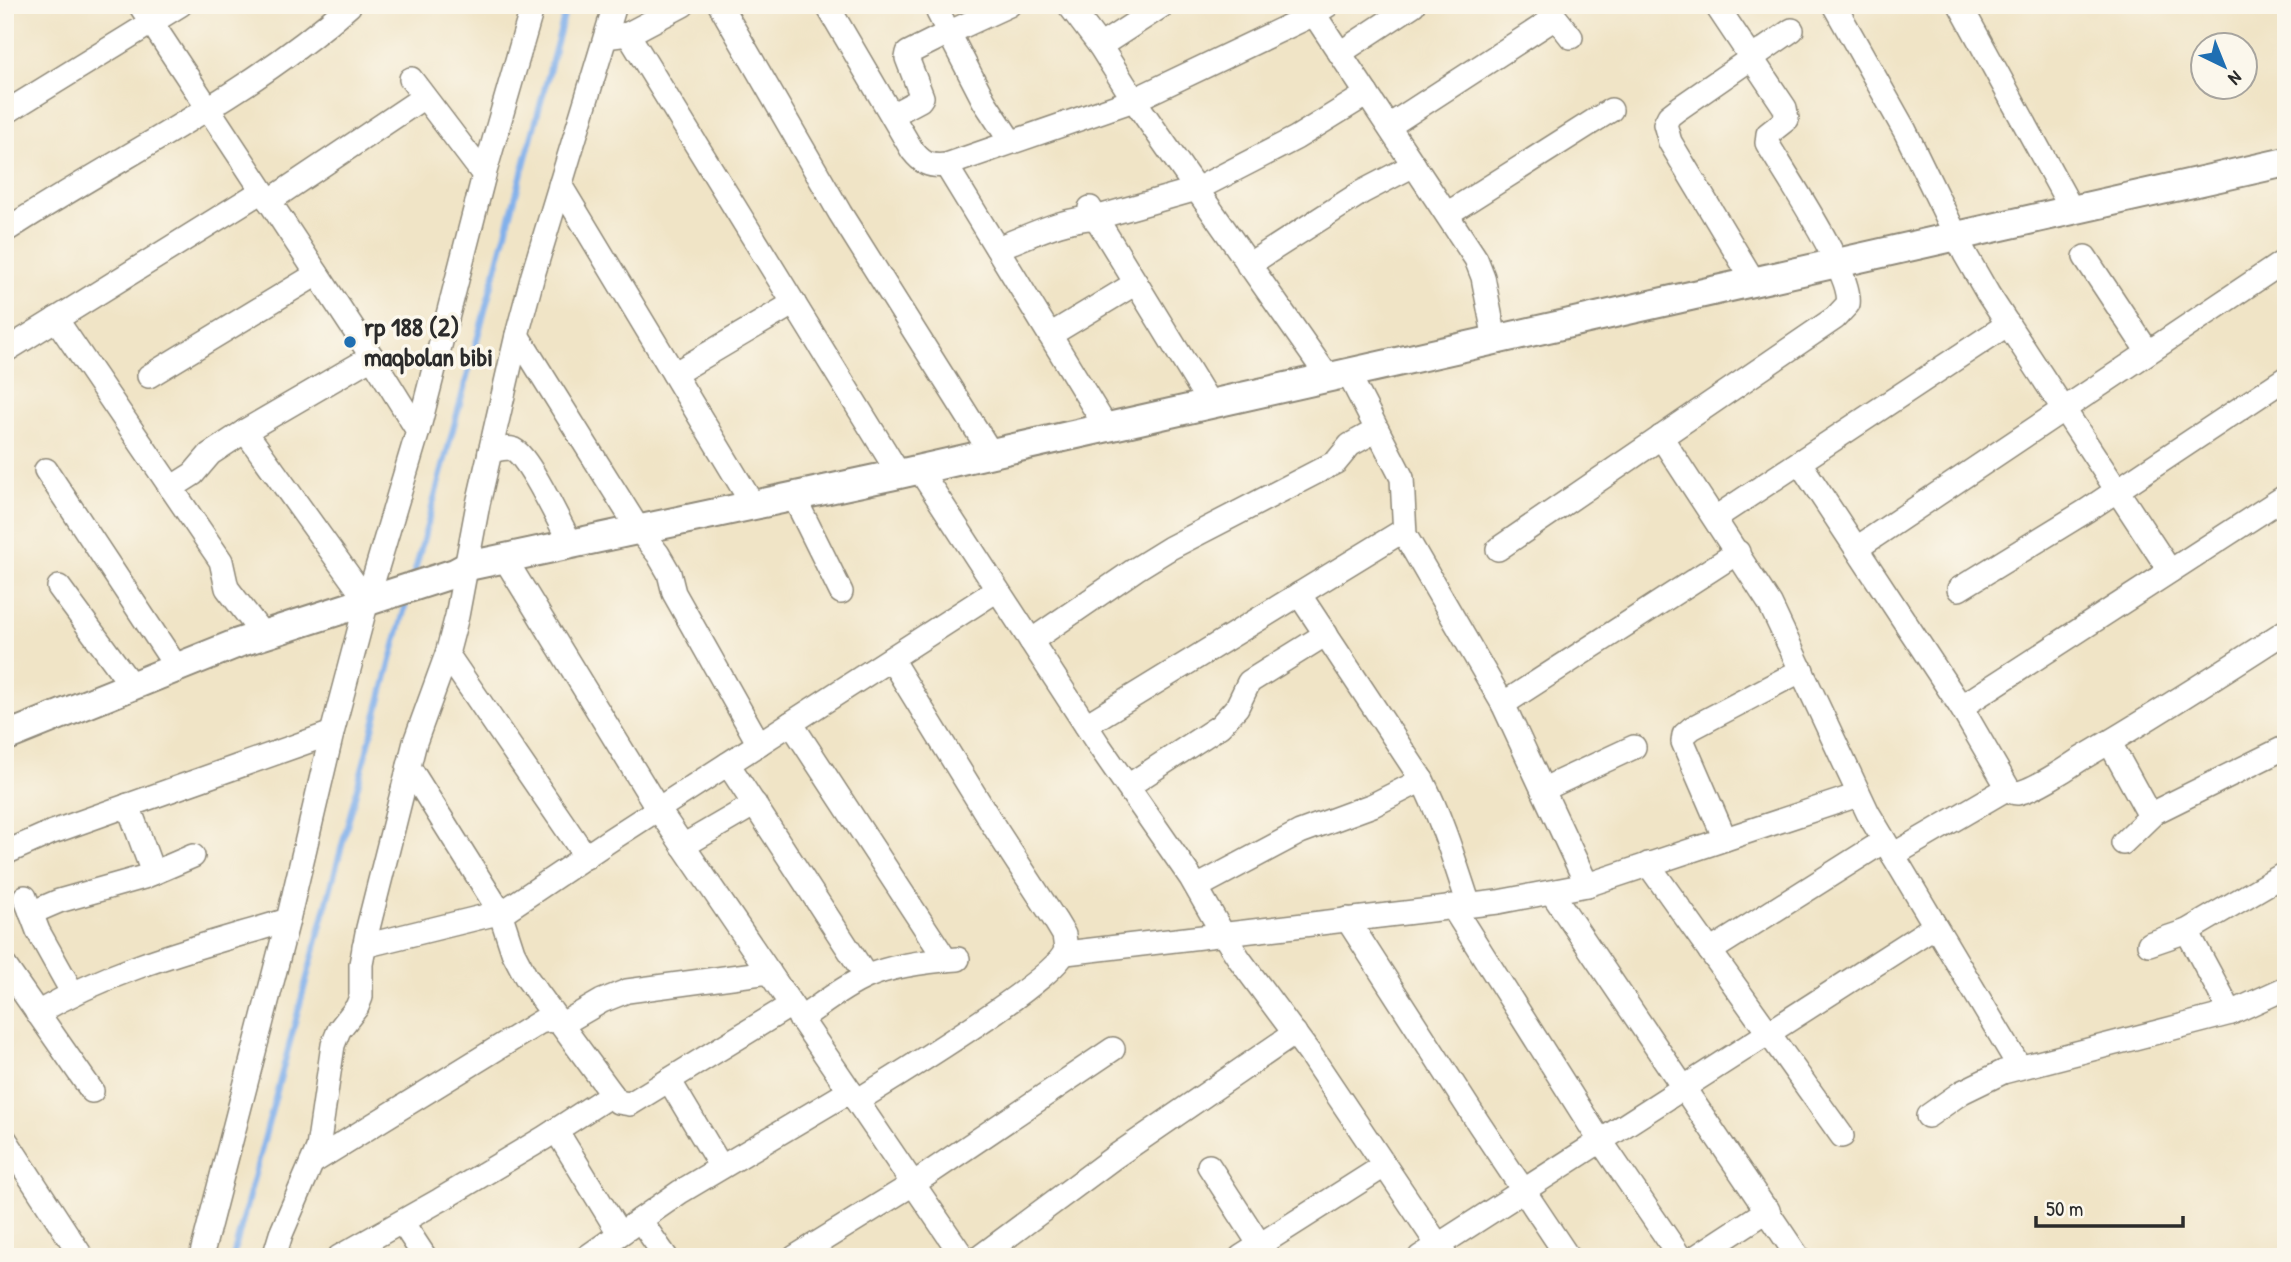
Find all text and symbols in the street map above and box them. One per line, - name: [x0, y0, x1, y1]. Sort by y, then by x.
- north arrow: [2190, 32, 2260, 102]
- text: N: [2223, 65, 2248, 91]
- place label: rp 188 (2) maqbolan bibi: [364, 309, 493, 375]
- marker: rp 188 (2) maqbolan bibi: [342, 334, 358, 350]
- scale bar: [2036, 1185, 2182, 1229]
- text: 50 m: [2046, 1194, 2083, 1223]

